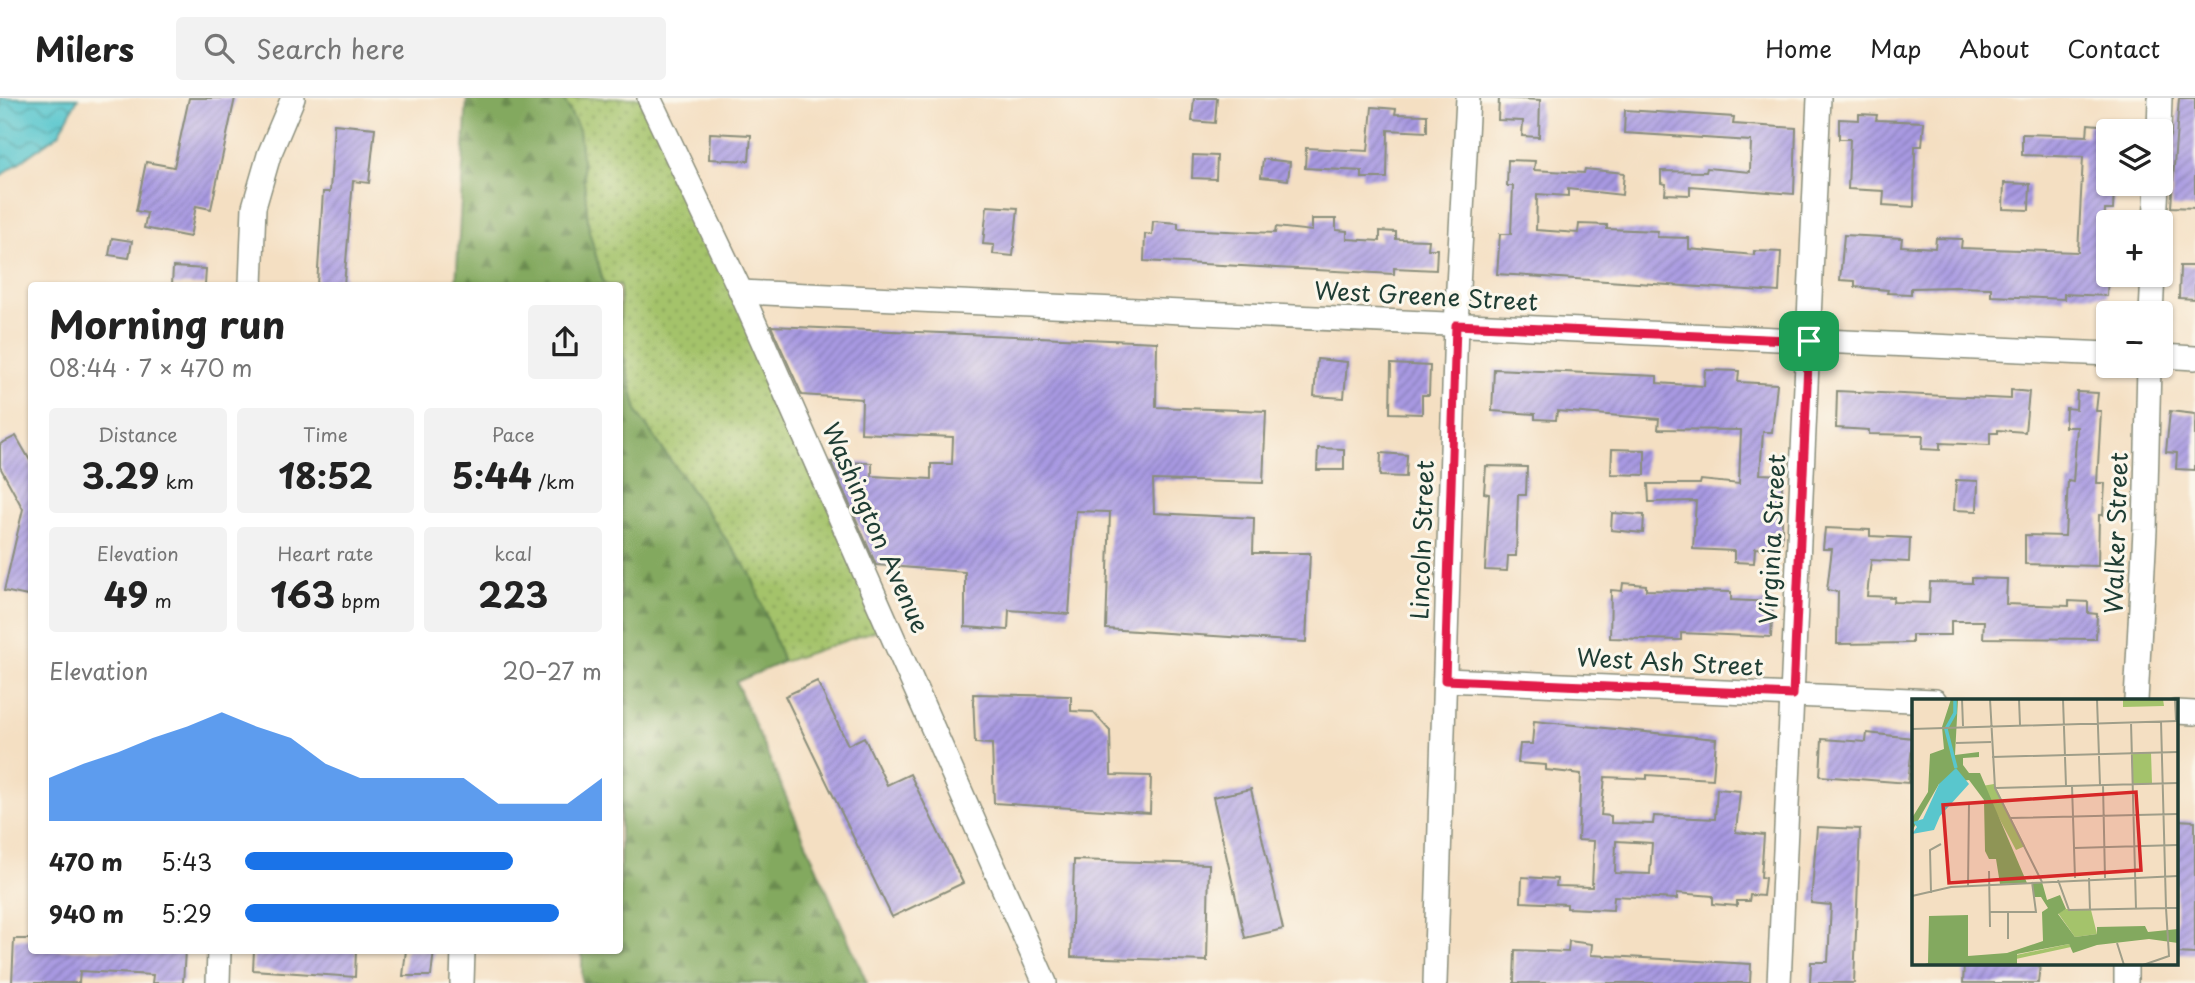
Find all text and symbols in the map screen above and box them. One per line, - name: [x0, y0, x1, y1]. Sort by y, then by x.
- search box: [176, 17, 666, 80]
- text: Milers: [35, 23, 134, 73]
- icon: search: [200, 29, 238, 67]
- text: Search here: [256, 29, 405, 68]
- text: Home: [1765, 30, 1832, 66]
- text: Map: [1870, 30, 1921, 66]
- text: About: [1959, 30, 2029, 66]
- text: Contact: [2067, 30, 2160, 66]
- map controls: [2096, 119, 2173, 378]
- button: layers: [2096, 119, 2173, 196]
- button: +: [2096, 210, 2173, 287]
- street label: West Greene Street: [1313, 271, 1539, 319]
- text: Morning run: [49, 295, 285, 352]
- button: −: [2096, 301, 2173, 378]
- button: share: [528, 305, 602, 379]
- pin: [1779, 311, 1839, 371]
- icon: arrive: [1790, 322, 1828, 360]
- text: 08:44 · 7 × 470 m: [49, 350, 253, 385]
- street label: Washington Avenue: [814, 416, 939, 638]
- text: Distance: [98, 420, 178, 448]
- text: Time: [303, 420, 348, 448]
- text: Pace: [492, 420, 535, 448]
- text: 3.29: [82, 448, 159, 501]
- text: 18:52: [278, 448, 373, 501]
- text: 5:44: [452, 448, 532, 501]
- street label: Walker Street: [2094, 451, 2136, 614]
- street label: Virginia Street: [1749, 453, 1793, 625]
- street label: Lincoln Street: [1400, 459, 1442, 620]
- text: km: [159, 467, 194, 495]
- text: /km: [532, 467, 575, 495]
- text: Elevation: [97, 539, 179, 567]
- text: Heart rate: [278, 539, 373, 567]
- text: kcal: [494, 539, 532, 567]
- text: 49: [104, 567, 148, 620]
- text: 163: [270, 567, 335, 620]
- text: 223: [478, 567, 548, 620]
- text: m: [148, 586, 172, 614]
- text: bpm: [335, 586, 381, 614]
- street label: West Ash Street: [1576, 638, 1765, 684]
- text: Elevation: [49, 653, 148, 688]
- text: 20–27 m: [502, 653, 602, 688]
- inset map: [1912, 699, 2178, 965]
- text: 470 m: [49, 844, 123, 879]
- text: 5:43: [161, 844, 212, 879]
- text: 940 m: [49, 896, 124, 931]
- text: 5:29: [161, 896, 212, 931]

